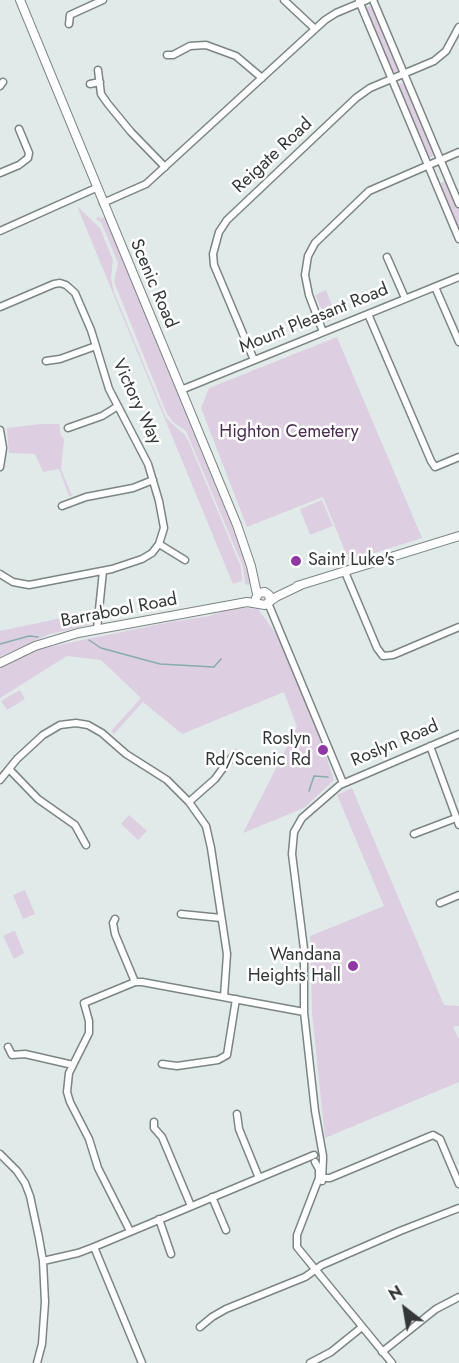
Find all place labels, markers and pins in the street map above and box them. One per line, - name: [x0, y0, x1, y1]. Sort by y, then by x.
- place label: Saint Luke's: [308, 550, 395, 572]
- marker: Saint Luke's: [289, 554, 303, 568]
- place label: Roslyn Rd/Scenic Rd: [205, 729, 311, 771]
- marker: Roslyn Rd/Scenic Rd: [316, 743, 330, 757]
- place label: Wandana Heights Hall: [248, 945, 341, 988]
- marker: Wandana Heights Hall: [346, 959, 360, 973]

